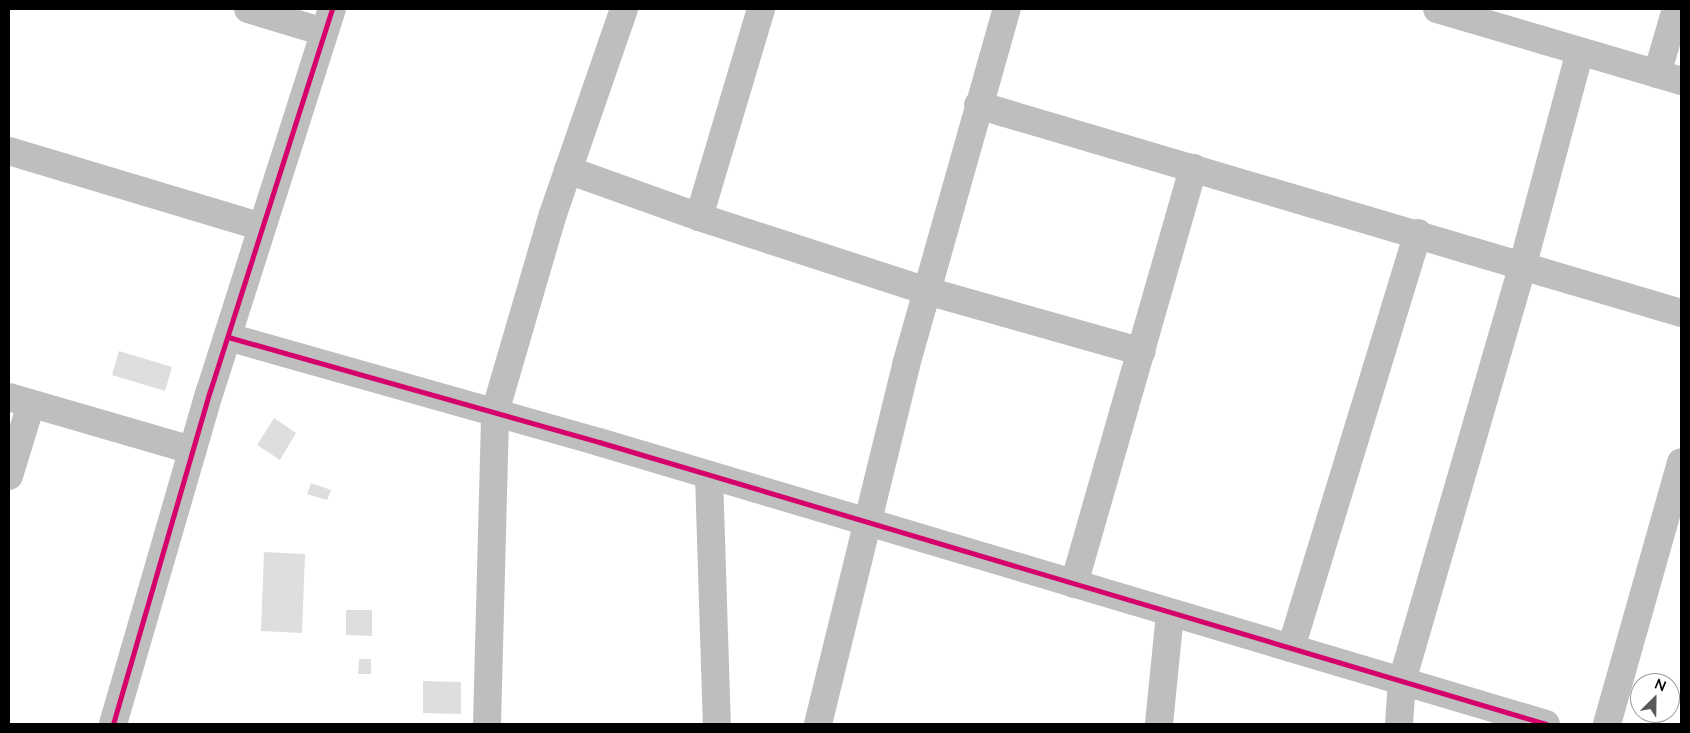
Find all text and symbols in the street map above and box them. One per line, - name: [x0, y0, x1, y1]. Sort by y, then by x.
- north arrow: [1630, 673, 1680, 723]
- text: N: [1652, 675, 1669, 695]

